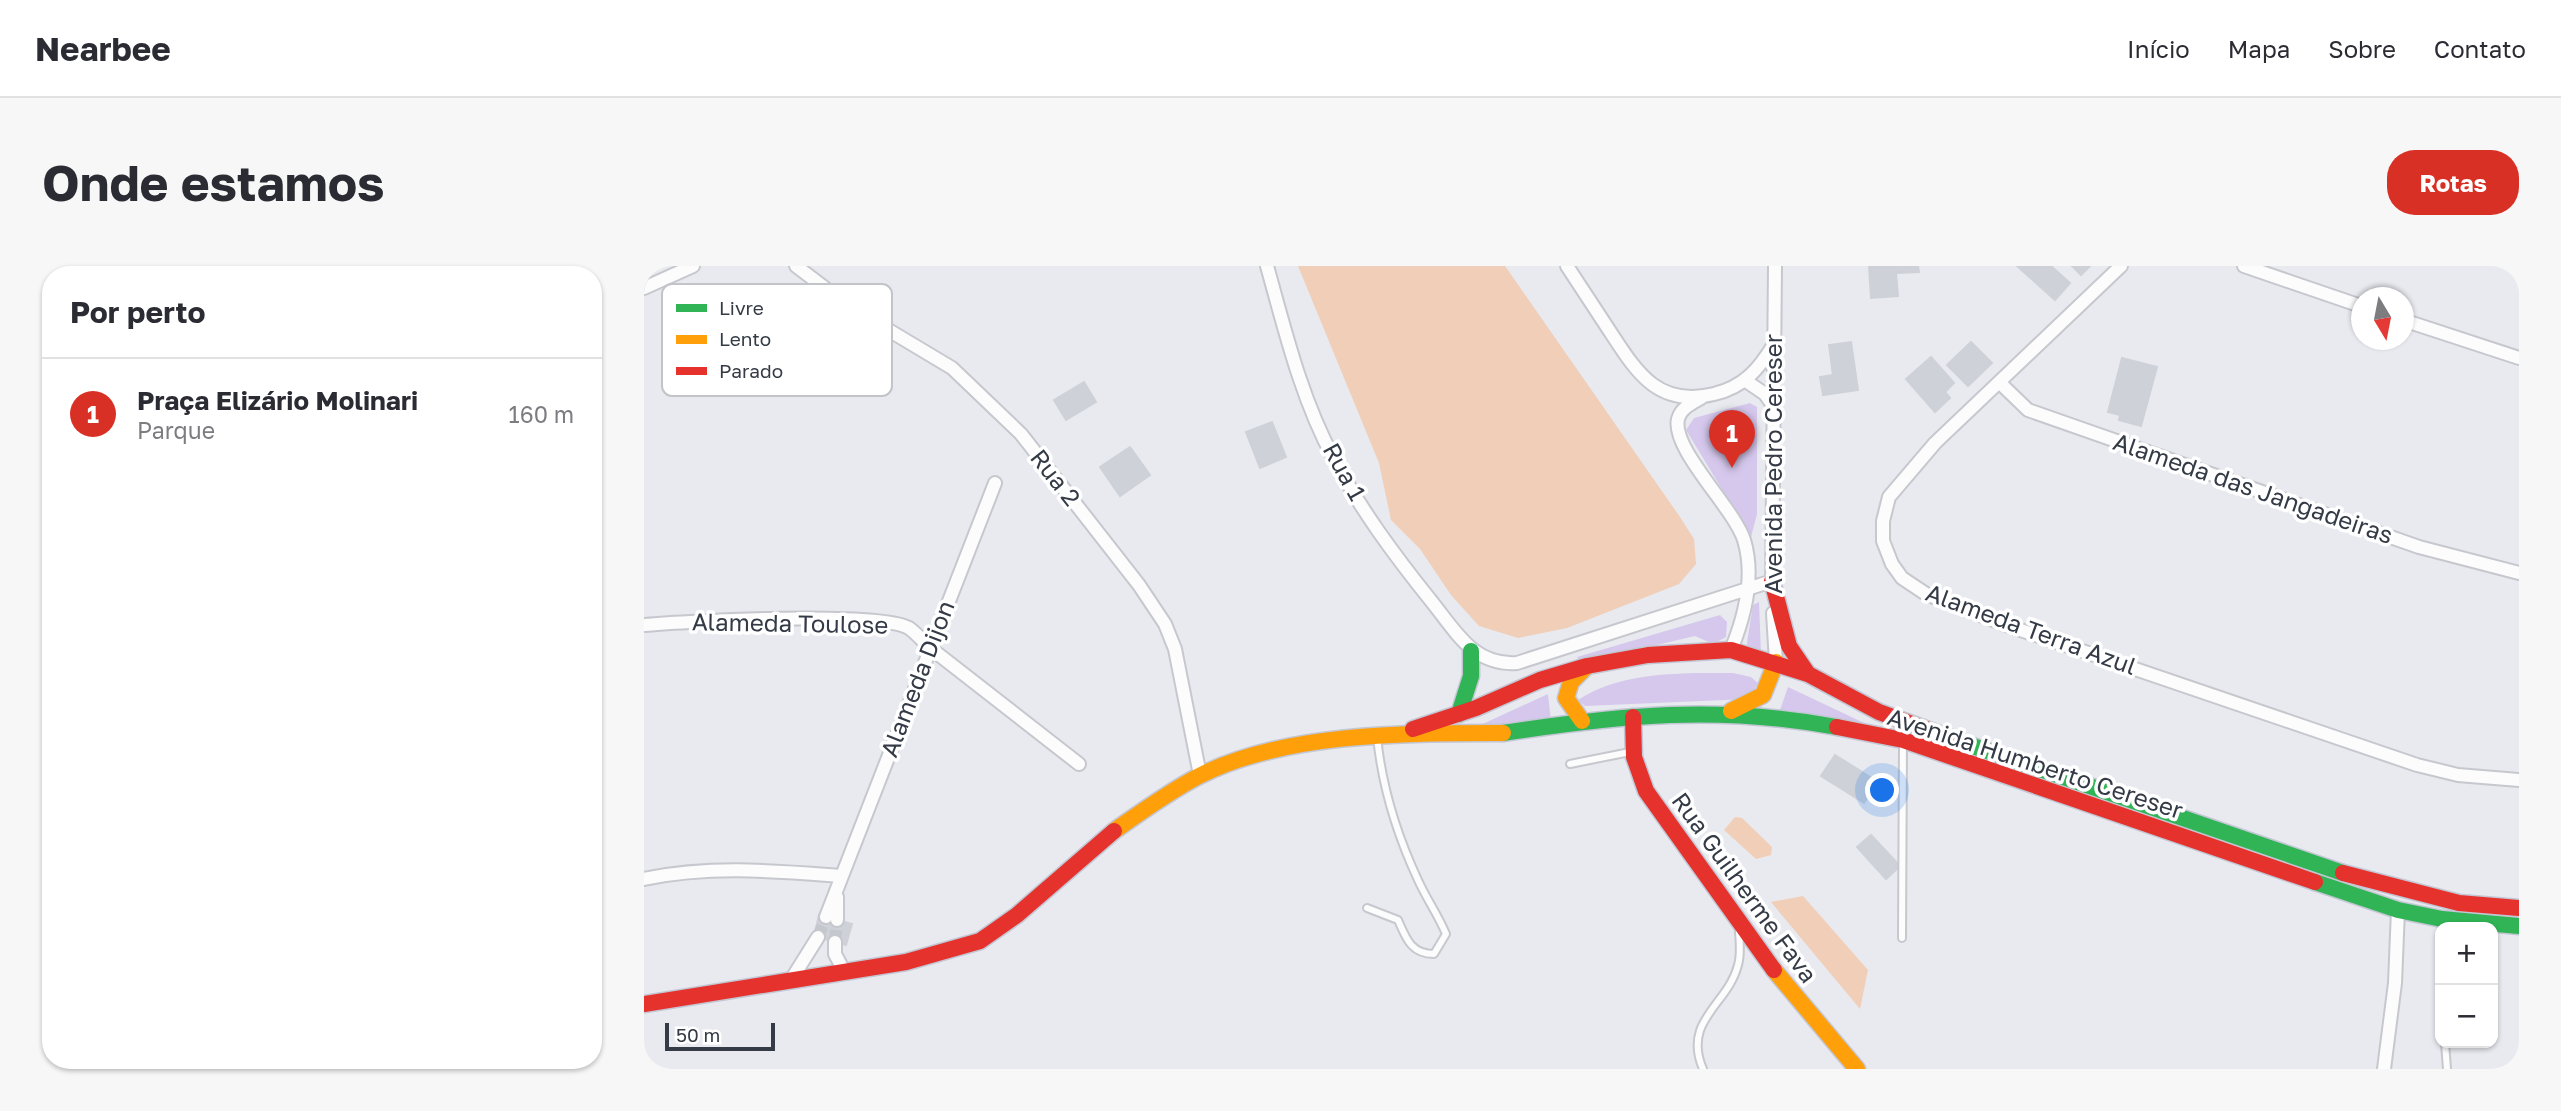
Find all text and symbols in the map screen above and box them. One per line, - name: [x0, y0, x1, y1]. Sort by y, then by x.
- text: Nearbee: [35, 29, 171, 68]
- text: Início: [2127, 34, 2190, 63]
- text: Mapa: [2228, 34, 2290, 63]
- text: Sobre: [2328, 34, 2396, 63]
- text: Contato: [2434, 34, 2526, 63]
- button: Rotas: [2387, 150, 2519, 215]
- text: Onde estamos: [42, 153, 385, 212]
- legend: [662, 284, 892, 396]
- north arrow: [2351, 287, 2414, 350]
- text: Por perto: [70, 294, 205, 330]
- text: Livre: [719, 296, 764, 319]
- text: Lento: [719, 327, 771, 350]
- street label: Avenida Pedro Cereser: [1758, 334, 1787, 594]
- text: Parado: [719, 359, 783, 382]
- text: Praça Elizário Molinari: [137, 385, 418, 416]
- text: 1: [87, 400, 99, 428]
- text: 160 m: [509, 400, 574, 428]
- pin: 1: [1709, 410, 1755, 468]
- text: Parque: [137, 416, 215, 444]
- street label: Alameda das Jangadeiras: [2110, 426, 2397, 549]
- street label: Rua 1: [1318, 437, 1373, 505]
- street label: Rua 2: [1025, 443, 1087, 511]
- street label: Alameda Terra Azul: [1922, 577, 2141, 680]
- street label: Alameda Dijon: [873, 596, 960, 761]
- street label: Alameda Toulose: [692, 606, 888, 639]
- street label: Avenida Humberto Cereser: [1884, 701, 2187, 824]
- your location: [1865, 773, 1899, 807]
- street label: Rua Guilherme Fava: [1667, 786, 1824, 988]
- map controls: [2435, 922, 2498, 1048]
- button: +: [2435, 922, 2498, 985]
- button: −: [2435, 985, 2498, 1048]
- scale bar: [665, 1020, 775, 1052]
- text: 50 m: [676, 1023, 720, 1046]

